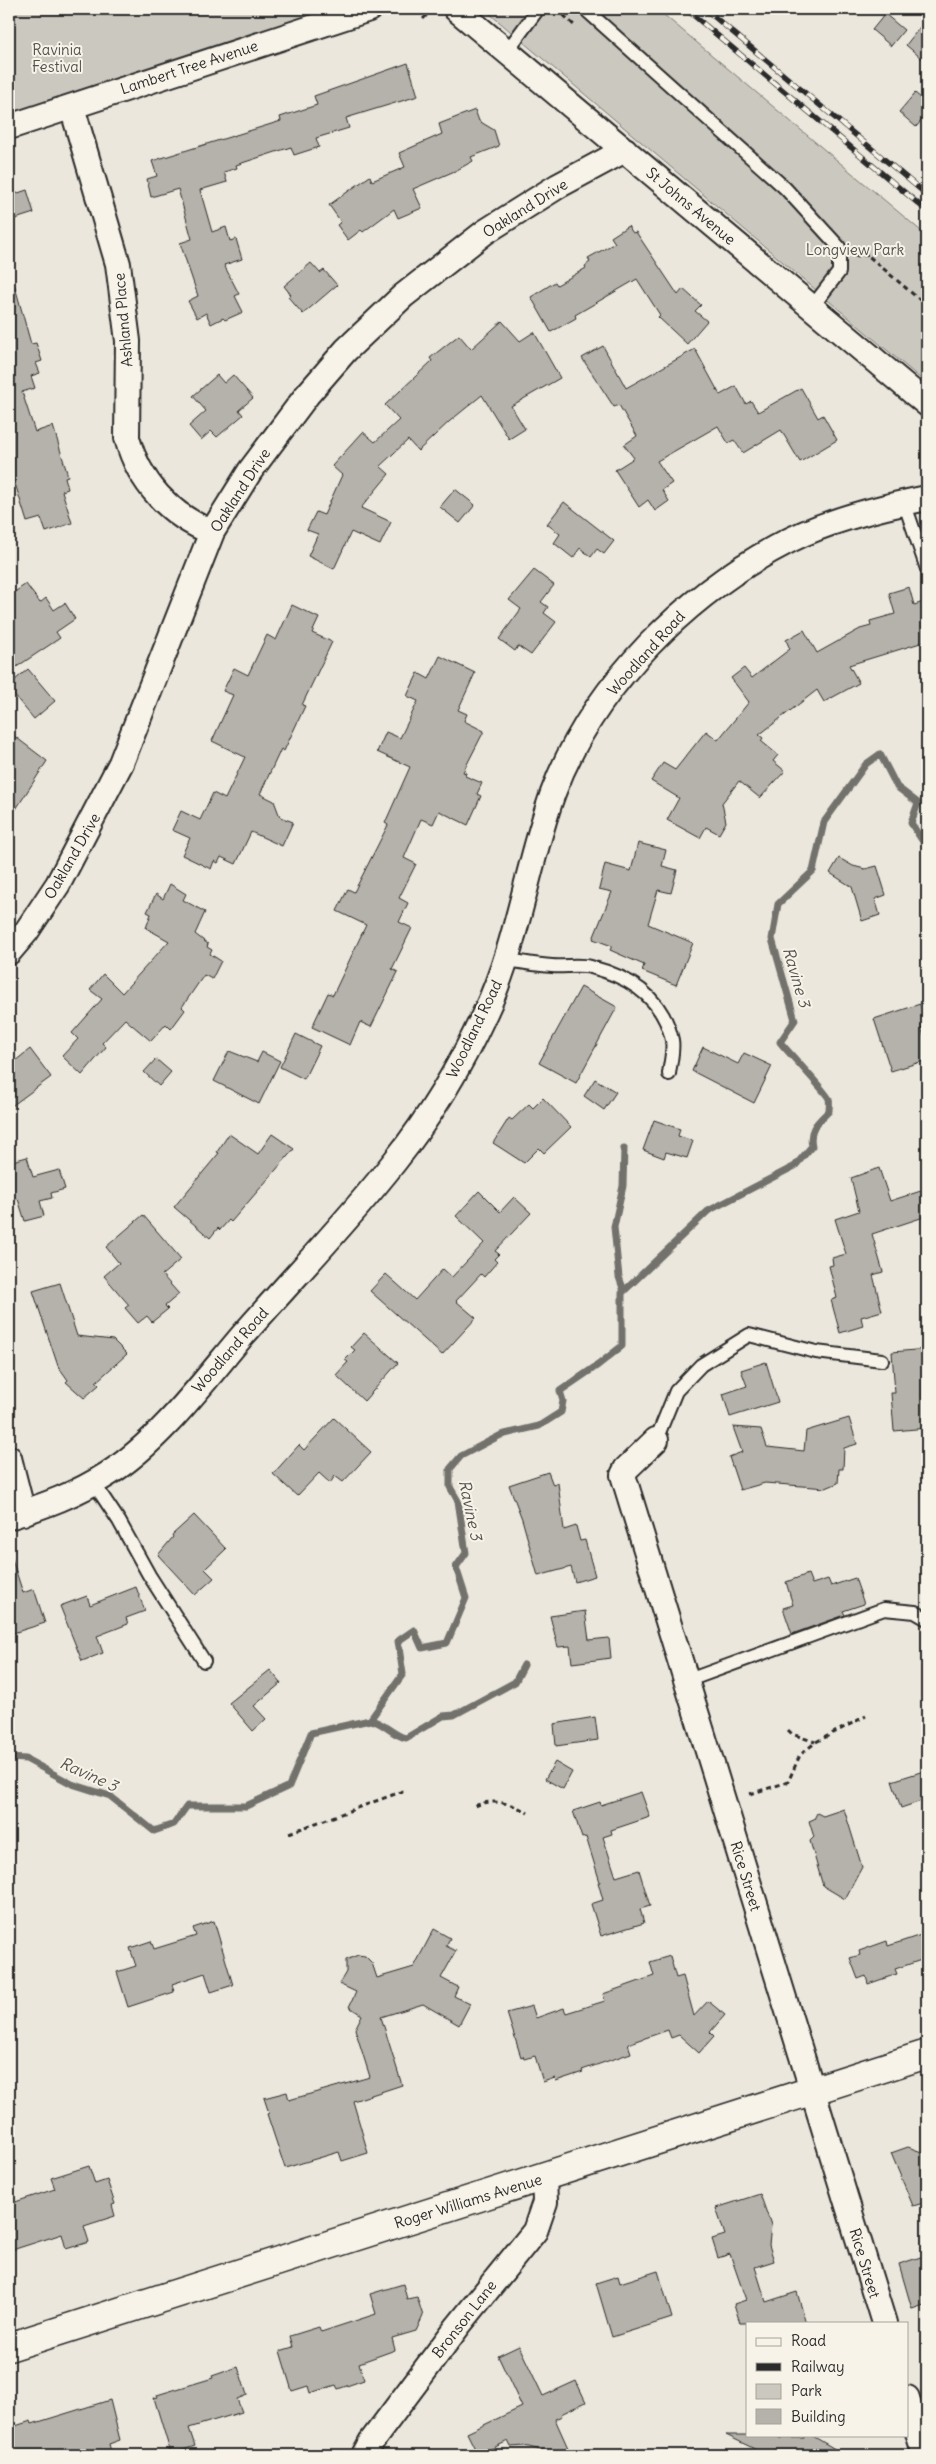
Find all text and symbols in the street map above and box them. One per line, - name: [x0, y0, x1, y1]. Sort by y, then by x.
- street label: Lambert Tree Avenue: [118, 36, 260, 98]
- park label: Ravinia Festival: [32, 40, 82, 76]
- street label: St Johns Avenue: [642, 163, 740, 249]
- street label: Oakland Drive: [479, 174, 571, 242]
- park label: Longview Park: [806, 240, 905, 259]
- street label: Ashland Place: [109, 272, 137, 368]
- street label: Oakland Drive: [206, 444, 274, 536]
- street label: Woodland Road: [603, 607, 689, 699]
- street label: Oakland Drive: [40, 810, 104, 902]
- water label: Ravine 3: [779, 945, 816, 1011]
- street label: Woodland Road: [442, 977, 506, 1081]
- street label: Woodland Road: [188, 1303, 272, 1397]
- water label: Ravine 3: [455, 1478, 488, 1544]
- water label: Ravine 3: [57, 1752, 123, 1796]
- street label: Rice Street: [726, 1839, 766, 1913]
- street label: Roger Williams Avenue: [392, 2169, 544, 2233]
- street label: Rice Street: [845, 2226, 885, 2300]
- street label: Bronson Lane: [428, 2276, 500, 2362]
- legend: [746, 2322, 908, 2436]
- text: Road: [791, 2331, 826, 2350]
- text: Railway: [791, 2357, 845, 2376]
- text: Park: [791, 2381, 822, 2400]
- text: Building: [791, 2407, 846, 2426]

